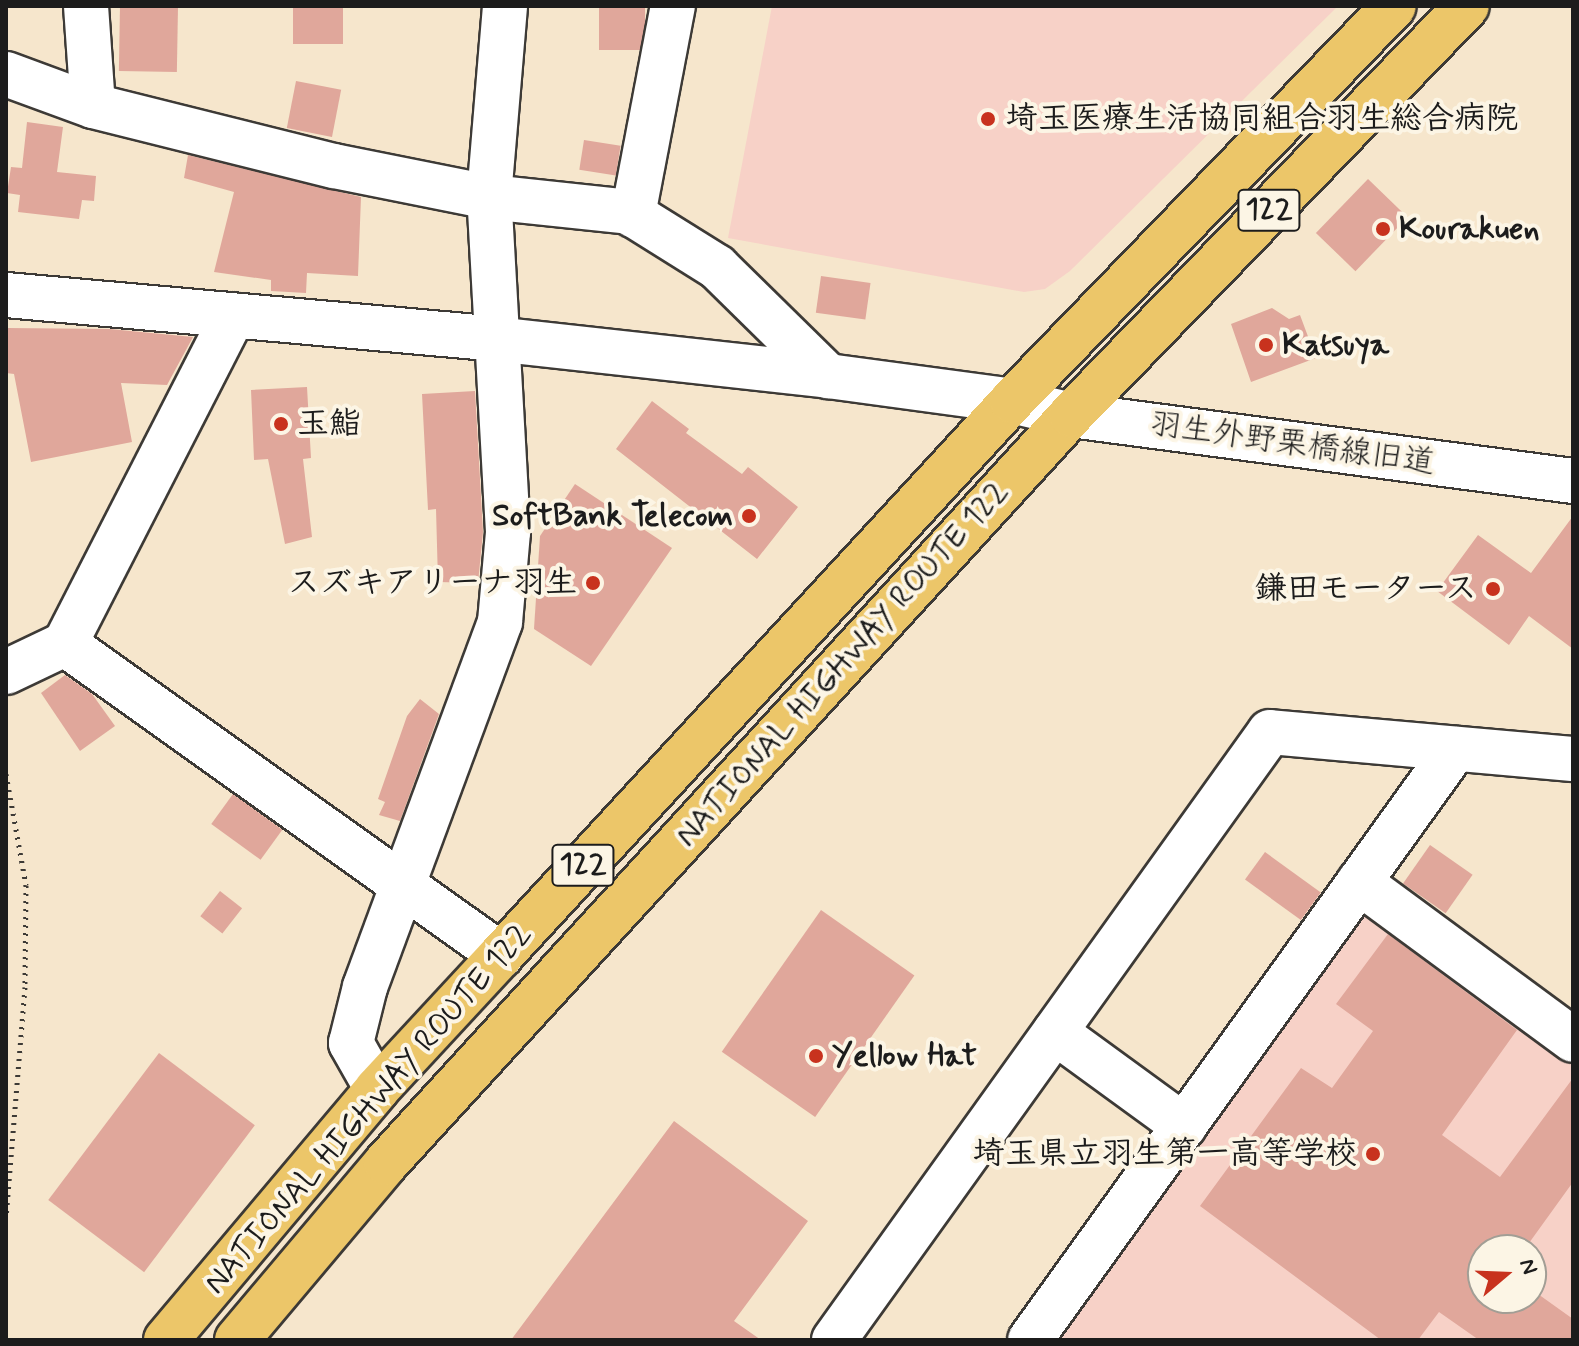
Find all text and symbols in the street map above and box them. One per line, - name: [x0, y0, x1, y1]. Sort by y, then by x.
- place label: 埼玉医療生活協同組合羽生総合病院: [1006, 100, 1518, 138]
- marker: 埼玉医療生活協同組合羽生総合病院: [977, 108, 999, 130]
- road number: 122: [1237, 184, 1301, 236]
- place label: Kourakuen: [1399, 210, 1540, 248]
- marker: Kourakuen: [1374, 220, 1392, 238]
- place label: Katsuya: [1282, 326, 1389, 364]
- marker: Katsuya: [1257, 336, 1275, 354]
- place label: 玉鮨: [297, 405, 361, 443]
- street label: 羽生外野栗橋線旧道: [1147, 405, 1437, 483]
- marker: 玉鮨: [272, 415, 290, 433]
- street label: NATIONAL HIGHWAY ROUTE 122: [667, 472, 1017, 856]
- place label: SoftBank Telecom: [492, 497, 733, 535]
- marker: SoftBank Telecom: [740, 507, 758, 525]
- place label: スズキアリーナ羽生: [289, 564, 577, 602]
- place label: 鎌田モータース: [1253, 570, 1477, 608]
- marker: スズキアリーナ羽生: [584, 574, 602, 592]
- marker: 鎌田モータース: [1484, 580, 1502, 598]
- road number: 122: [551, 839, 615, 891]
- street label: NATIONAL HIGHWAY ROUTE 122: [196, 915, 540, 1303]
- place label: Yellow Hat: [832, 1037, 974, 1075]
- marker: Yellow Hat: [807, 1047, 825, 1065]
- place label: 埼玉県立羽生第一高等学校: [973, 1135, 1357, 1173]
- marker: 埼玉県立羽生第一高等学校: [1364, 1145, 1382, 1163]
- north arrow: [1467, 1234, 1547, 1314]
- text: N: [1512, 1255, 1543, 1278]

